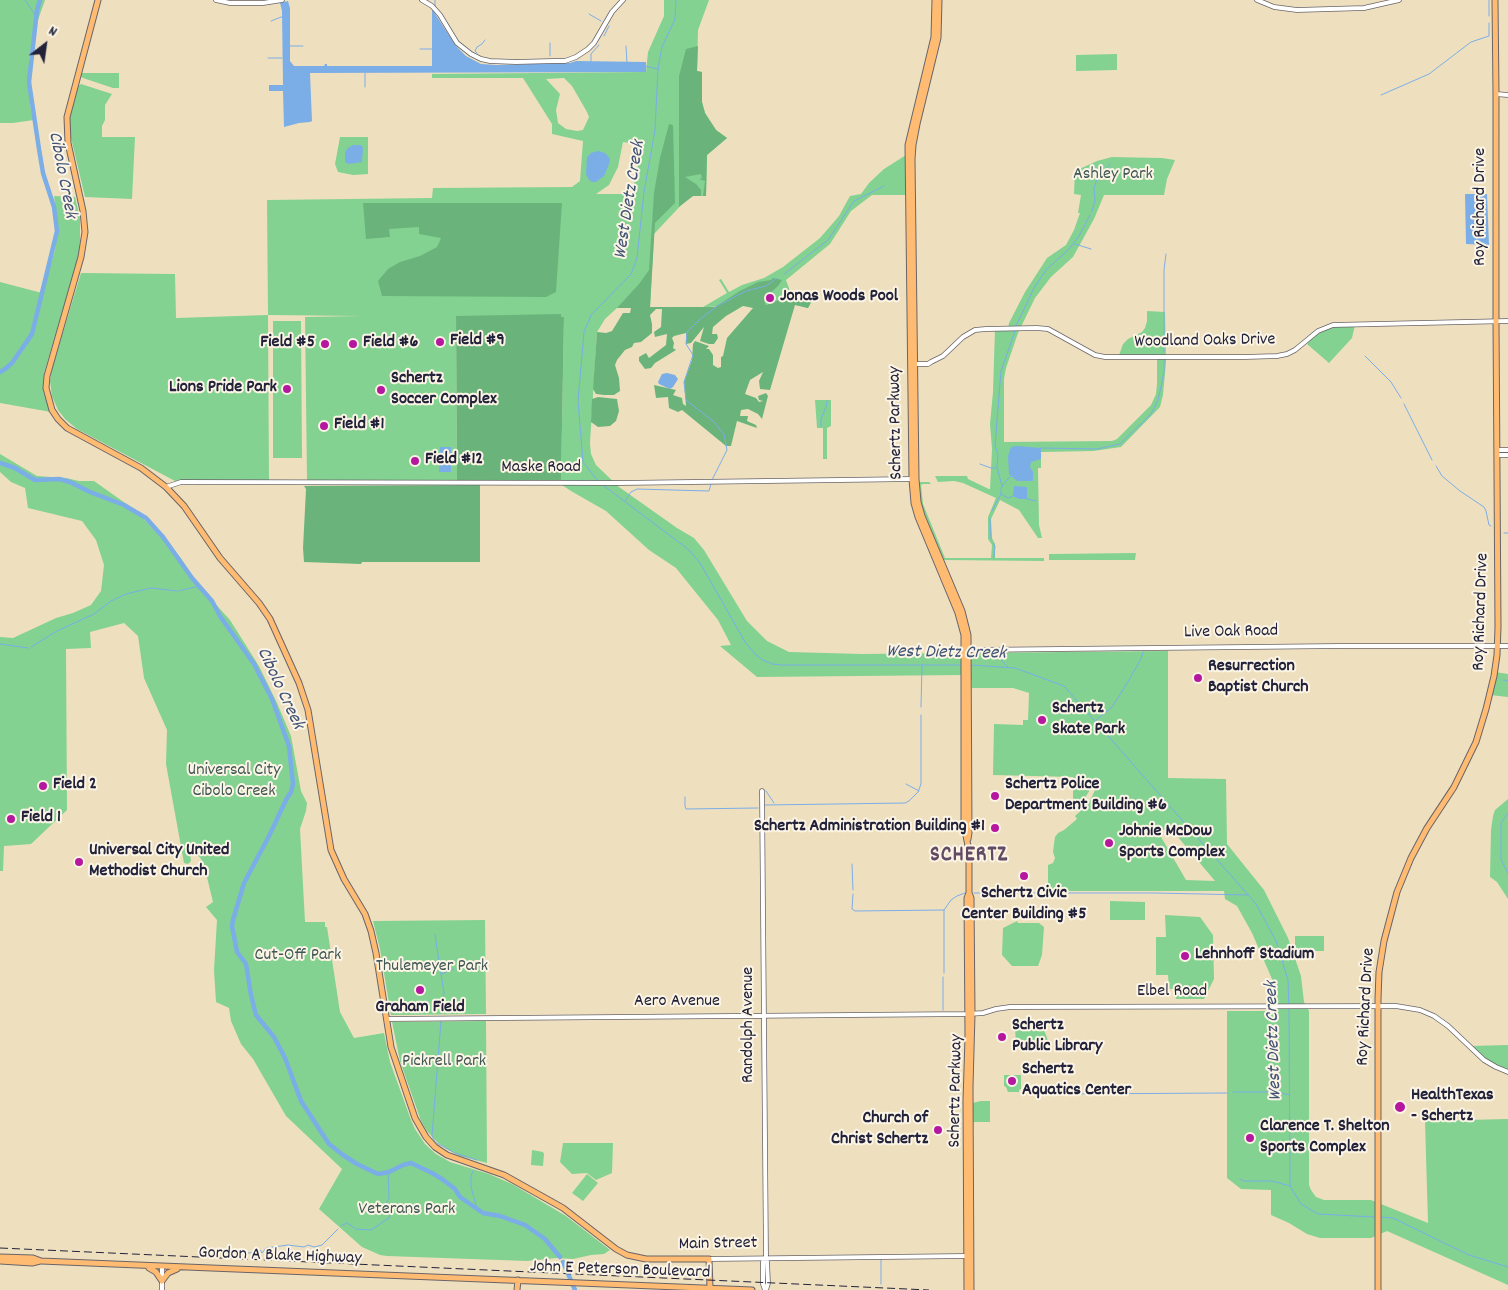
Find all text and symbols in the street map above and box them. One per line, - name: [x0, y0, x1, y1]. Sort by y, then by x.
- north arrow: [20, 20, 70, 70]
- text: N: [44, 22, 60, 42]
- water label: Cibolo Creek: [41, 130, 81, 220]
- water label: West Dietz Creek: [610, 139, 652, 261]
- street label: Roy Richard Drive: [1471, 148, 1493, 266]
- park label: Ashley Park: [1073, 165, 1153, 187]
- place label: Jonas Woods Pool: [780, 287, 898, 309]
- marker: Jonas Woods Pool: [764, 292, 776, 304]
- street label: Woodland Oaks Drive: [1134, 330, 1276, 354]
- place label: Field #9: [450, 331, 505, 353]
- place label: Field #5: [260, 333, 315, 355]
- place label: Field #6: [363, 333, 418, 355]
- marker: Field #9: [434, 336, 446, 348]
- marker: Field #5: [319, 338, 331, 350]
- marker: Field #6: [347, 338, 359, 350]
- street label: Schertz Parkway: [885, 366, 909, 480]
- place label: Schertz Soccer Complex: [391, 369, 497, 412]
- place label: Lions Pride Park: [169, 378, 277, 400]
- marker: Lions Pride Park: [281, 383, 293, 395]
- marker: Schertz Soccer Complex: [375, 384, 387, 396]
- place label: Field #1: [334, 415, 384, 437]
- marker: Field #1: [318, 420, 330, 432]
- place label: Field #12: [425, 450, 483, 472]
- marker: Field #12: [409, 455, 421, 467]
- street label: Maske Road: [501, 458, 581, 480]
- street label: Roy Richard Drive: [1469, 553, 1495, 671]
- street label: Live Oak Road: [1184, 621, 1278, 645]
- water label: West Dietz Creek: [886, 642, 1006, 666]
- water label: Cibolo Creek: [250, 644, 308, 734]
- place label: Resurrection Baptist Church: [1208, 657, 1309, 700]
- marker: Resurrection Baptist Church: [1192, 672, 1204, 684]
- place label: Schertz Skate Park: [1052, 699, 1125, 742]
- marker: Schertz Skate Park: [1036, 714, 1048, 726]
- park label: Universal City Cibolo Creek: [188, 761, 280, 804]
- place label: Field 2: [53, 775, 97, 797]
- place label: Schertz Police Department Building #6: [1005, 775, 1167, 818]
- marker: Field 2: [37, 780, 49, 792]
- marker: Schertz Police Department Building #6: [989, 790, 1001, 802]
- place label: Field 1: [21, 808, 61, 830]
- marker: Field 1: [5, 813, 17, 825]
- place label: Schertz Administration Building #1: [754, 817, 985, 839]
- marker: Schertz Administration Building #1: [989, 822, 1001, 834]
- place label: Johnie McDow Sports Complex: [1119, 822, 1225, 864]
- marker: Johnie McDow Sports Complex: [1103, 837, 1115, 849]
- place label: Universal City United Methodist Church: [89, 841, 229, 884]
- district label: SCHERTZ: [929, 844, 1009, 870]
- marker: Universal City United Methodist Church: [73, 856, 85, 868]
- marker: Schertz Civic Center Building #5: [1018, 870, 1030, 882]
- place label: Schertz Civic Center Building #5: [961, 884, 1087, 926]
- place label: Lehnhoff Stadium: [1195, 945, 1314, 967]
- park label: Cut-Off Park: [255, 946, 341, 968]
- street label: Roy Richard Drive: [1353, 947, 1381, 1067]
- marker: Lehnhoff Stadium: [1179, 950, 1191, 962]
- park label: Thulemeyer Park: [376, 957, 488, 979]
- street label: Randolph Avenue: [739, 967, 761, 1083]
- water label: West Dietz Creek: [1262, 981, 1288, 1101]
- street label: Elbel Road: [1137, 982, 1207, 1004]
- marker: Graham Field: [414, 984, 426, 996]
- street label: Aero Avenue: [634, 992, 720, 1014]
- place label: Graham Field: [375, 998, 465, 1020]
- place label: Schertz Public Library: [1012, 1016, 1102, 1058]
- marker: Schertz Public Library: [996, 1031, 1008, 1043]
- street label: Schertz Parkway: [945, 1034, 969, 1148]
- park label: Pickrell Park: [402, 1052, 486, 1074]
- place label: Schertz Aquatics Center: [1022, 1060, 1131, 1102]
- marker: Schertz Aquatics Center: [1006, 1075, 1018, 1087]
- place label: HealthTexas - Schertz: [1411, 1086, 1494, 1128]
- marker: HealthTexas - Schertz: [1393, 1100, 1407, 1114]
- place label: Church of Christ Schertz: [831, 1109, 928, 1152]
- place label: Clarence T. Shelton Sports Complex: [1260, 1117, 1389, 1160]
- marker: Church of Christ Schertz: [932, 1124, 944, 1136]
- marker: Clarence T. Shelton Sports Complex: [1244, 1132, 1256, 1144]
- park label: Veterans Park: [359, 1200, 455, 1222]
- street label: Main Street: [679, 1234, 757, 1256]
- street label: Gordon A Blake Highway: [198, 1243, 362, 1271]
- street label: John E Peterson Boulevard: [529, 1257, 711, 1285]

